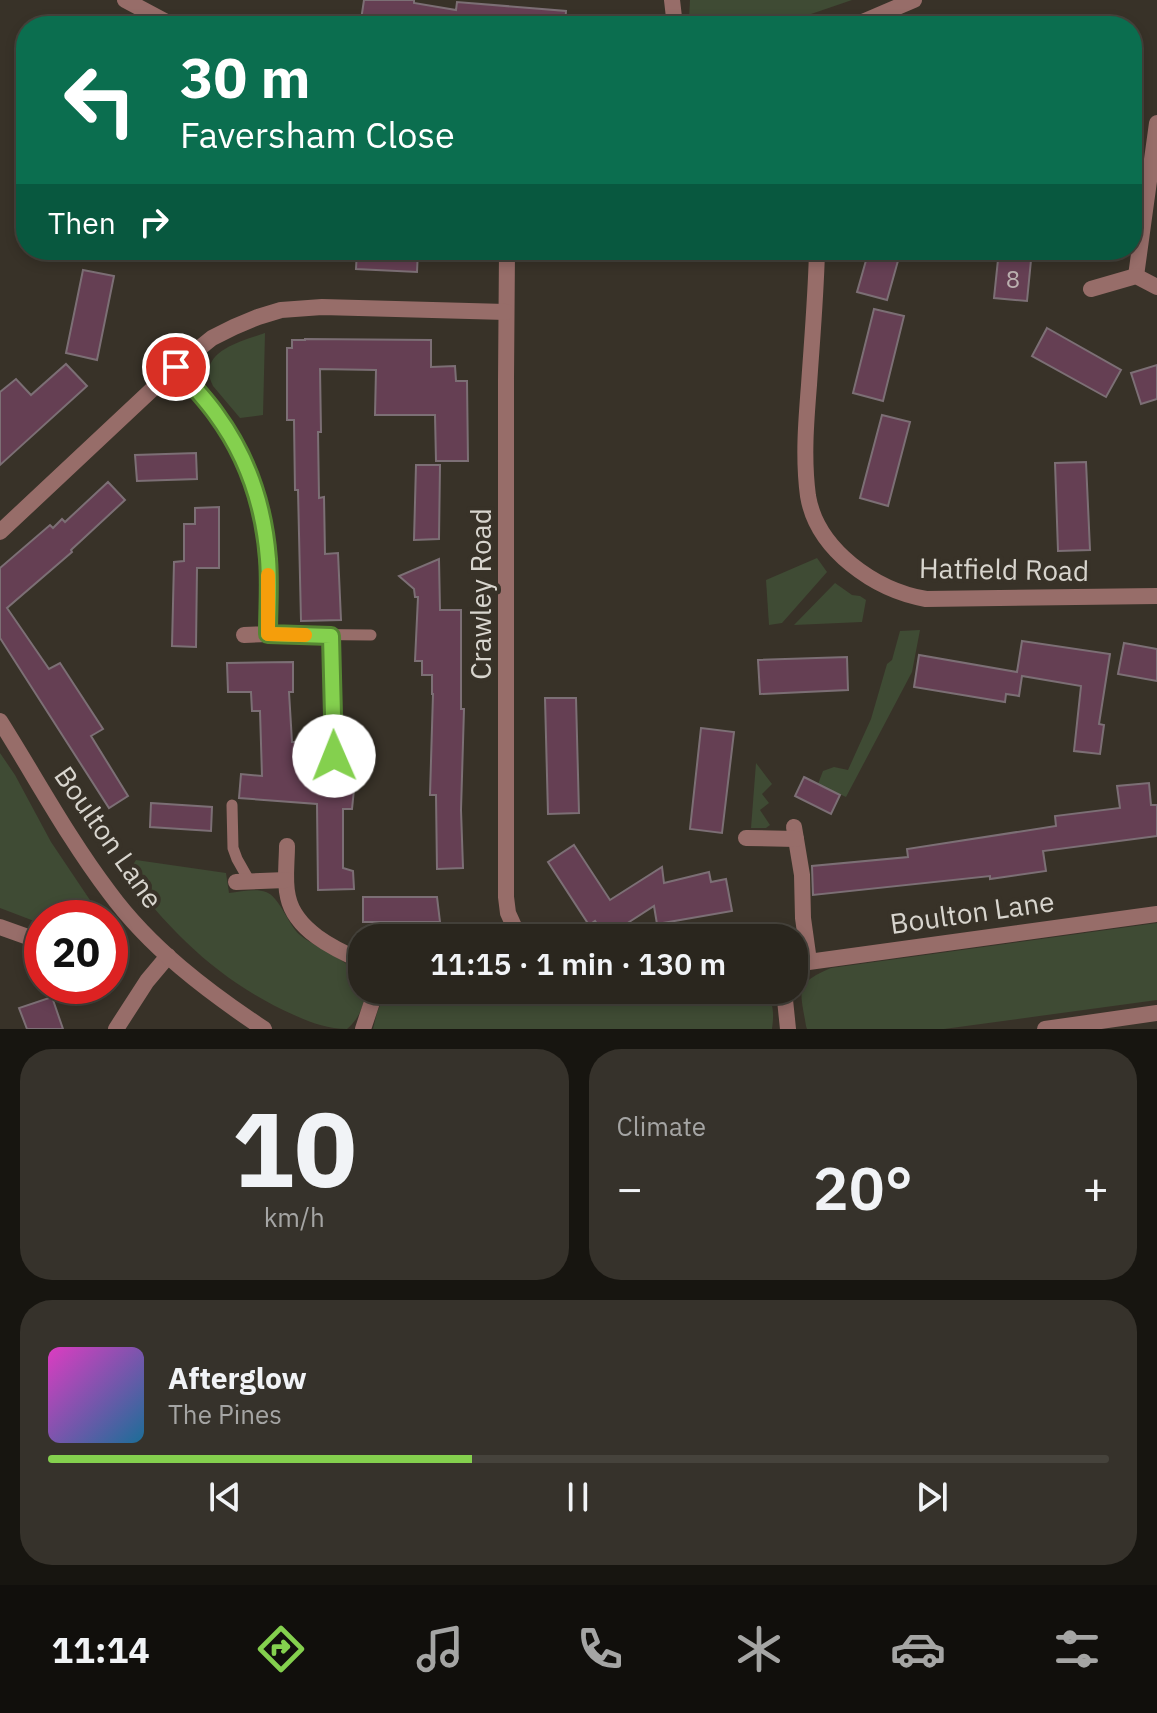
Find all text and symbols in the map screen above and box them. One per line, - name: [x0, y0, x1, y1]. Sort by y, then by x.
- text: 30 m: [180, 41, 310, 113]
- icon: left: [48, 48, 152, 152]
- text: Faversham Close: [180, 111, 455, 158]
- icon: right: [132, 200, 176, 244]
- text: Then: [48, 203, 116, 242]
- house number: 8: [1006, 263, 1020, 295]
- pin: [142, 333, 210, 401]
- icon: arrive: [154, 345, 198, 389]
- street label: Crawley Road: [462, 508, 499, 680]
- street label: Hatfield Road: [918, 549, 1090, 589]
- position arrow: [292, 714, 376, 798]
- street label: Boulton Lane: [46, 759, 172, 915]
- street label: Boulton Lane: [887, 882, 1057, 942]
- speed limit sign: 20: [24, 900, 128, 1004]
- text: 11:15 · 1 min · 130 m: [430, 944, 726, 983]
- text: 10: [232, 1080, 357, 1216]
- text: Climate: [617, 1109, 706, 1143]
- text: 20°: [813, 1148, 913, 1227]
- text: −: [617, 1159, 643, 1216]
- text: +: [1083, 1159, 1109, 1216]
- text: km/h: [264, 1200, 325, 1234]
- text: Afterglow: [168, 1358, 307, 1397]
- text: The Pines: [168, 1397, 282, 1431]
- icon: previous: [203, 1475, 247, 1519]
- icon: pause: [556, 1475, 600, 1519]
- icon: next: [910, 1475, 954, 1519]
- icon: directions: [253, 1621, 309, 1677]
- icon: music: [412, 1621, 468, 1677]
- icon: phone: [572, 1621, 628, 1677]
- icon: climate: [731, 1621, 787, 1677]
- icon: car: [890, 1621, 946, 1677]
- icon: filters: [1049, 1621, 1105, 1677]
- text: 11:14: [52, 1626, 150, 1673]

